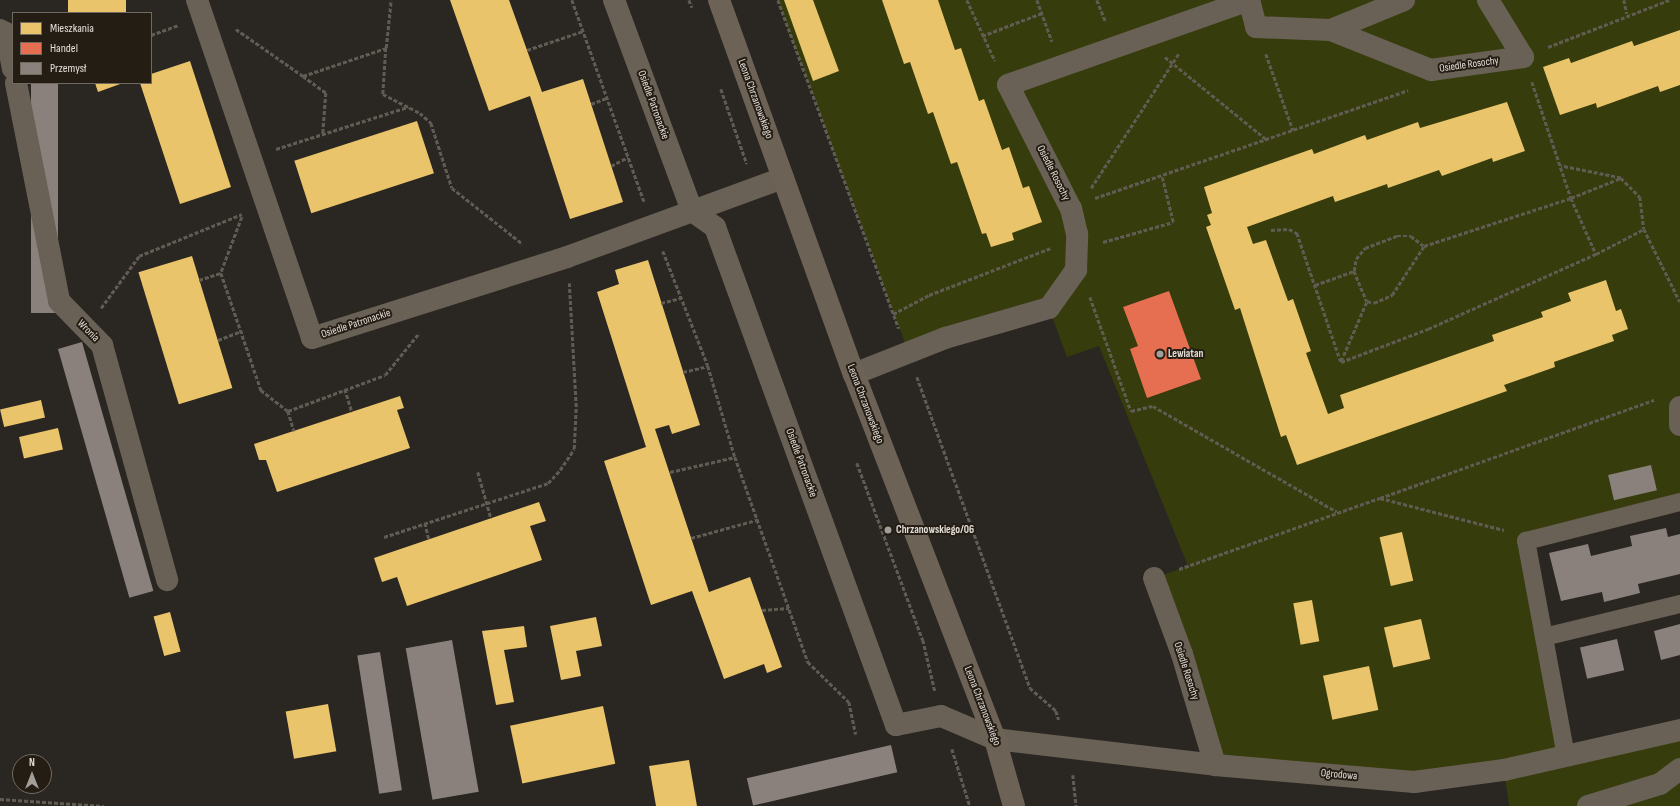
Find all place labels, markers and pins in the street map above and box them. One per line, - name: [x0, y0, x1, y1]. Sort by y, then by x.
- place label: Lewiatan: [1168, 347, 1203, 361]
- marker: Lewiatan: [1155, 349, 1165, 359]
- place label: Chrzanowskiego/06: [896, 523, 974, 537]
- marker: Chrzanowskiego/06: [883, 525, 893, 535]

